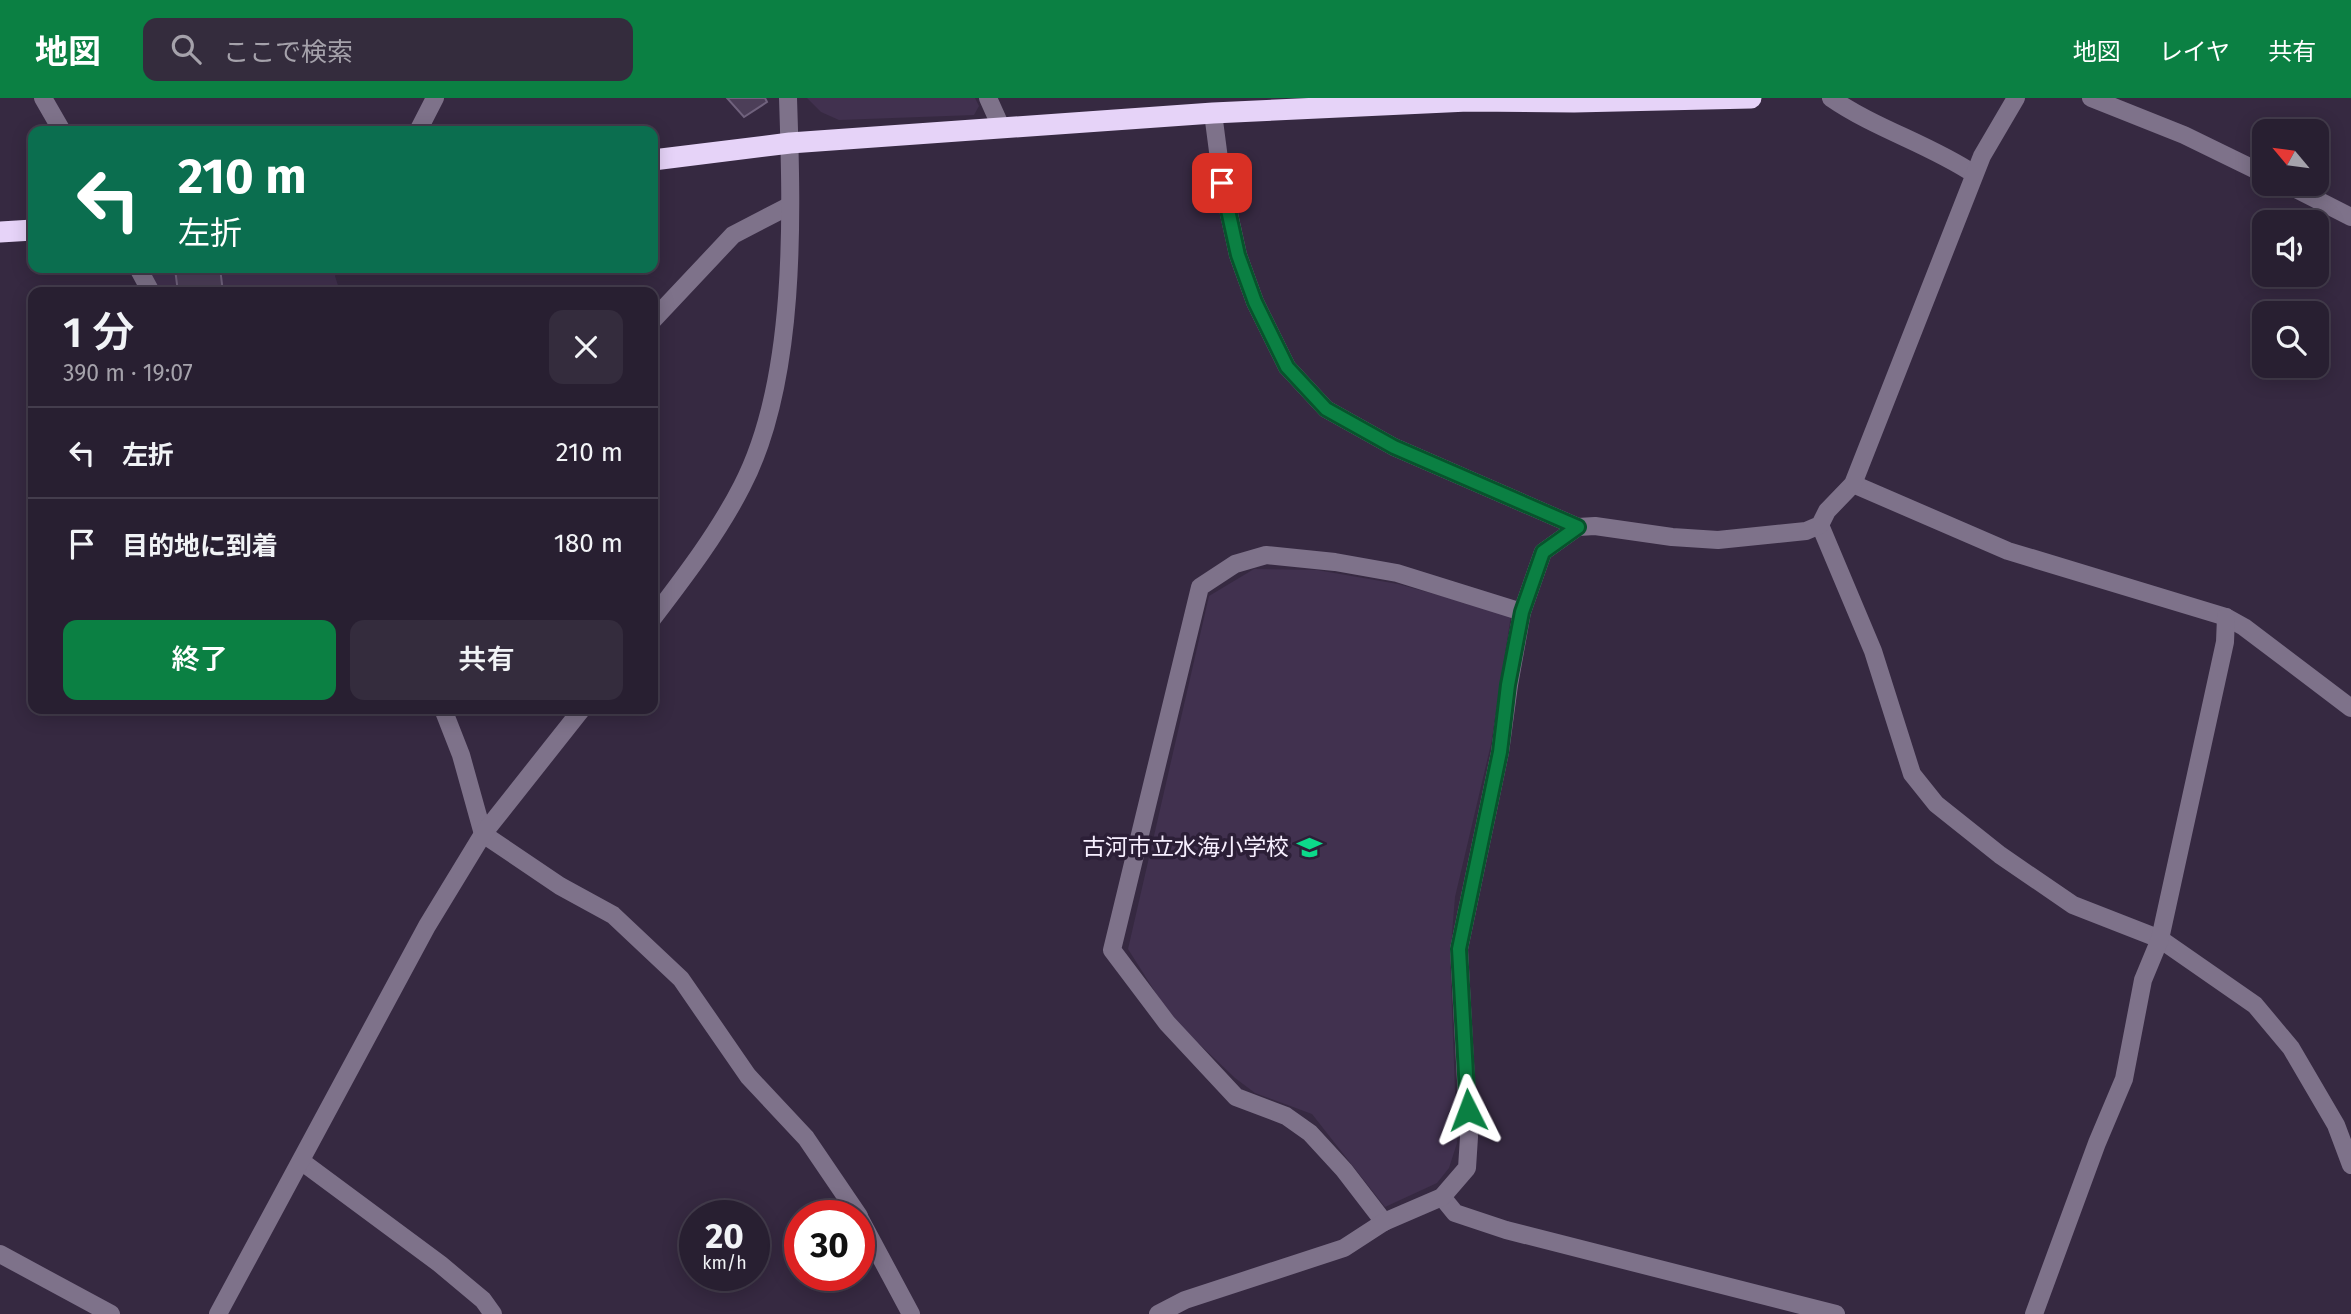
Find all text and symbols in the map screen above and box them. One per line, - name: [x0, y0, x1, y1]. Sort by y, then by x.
- search box: [143, 18, 633, 81]
- icon: search: [167, 30, 205, 68]
- text: 地図: [35, 32, 101, 72]
- text: ここで検索: [223, 37, 353, 68]
- text: 地図: [2073, 38, 2121, 66]
- text: レイヤ: [2159, 38, 2230, 66]
- text: 共有: [2268, 38, 2316, 66]
- north arrow: [2252, 119, 2329, 196]
- map controls: [2252, 119, 2329, 378]
- text: 210 m: [178, 147, 307, 206]
- pin: [1192, 153, 1252, 213]
- icon: left: [63, 154, 154, 245]
- icon: arrive: [1203, 164, 1241, 202]
- button: sound: [2252, 210, 2329, 287]
- text: 左折: [178, 214, 242, 252]
- button: search: [2252, 301, 2329, 378]
- text: 1 分: [63, 308, 134, 358]
- button: close: [549, 310, 623, 384]
- text: 390 m · 19:07: [63, 359, 193, 387]
- icon: left: [63, 434, 101, 472]
- text: 210 m: [556, 437, 623, 468]
- text: 左折: [122, 440, 174, 471]
- icon: arrive: [63, 525, 101, 563]
- text: 180 m: [554, 528, 623, 559]
- text: 目的地に到着: [122, 531, 278, 562]
- button: 終了: [63, 620, 336, 700]
- button: 共有: [350, 620, 623, 700]
- place label: 古河市立水海小学校: [1082, 833, 1289, 861]
- school or university icon: 古河市立水海小学校: [1295, 833, 1323, 861]
- position arrow: [1431, 1073, 1505, 1147]
- speed limit sign: 30: [784, 1200, 875, 1291]
- text: 20: [705, 1215, 744, 1257]
- text: km/h: [702, 1252, 747, 1274]

